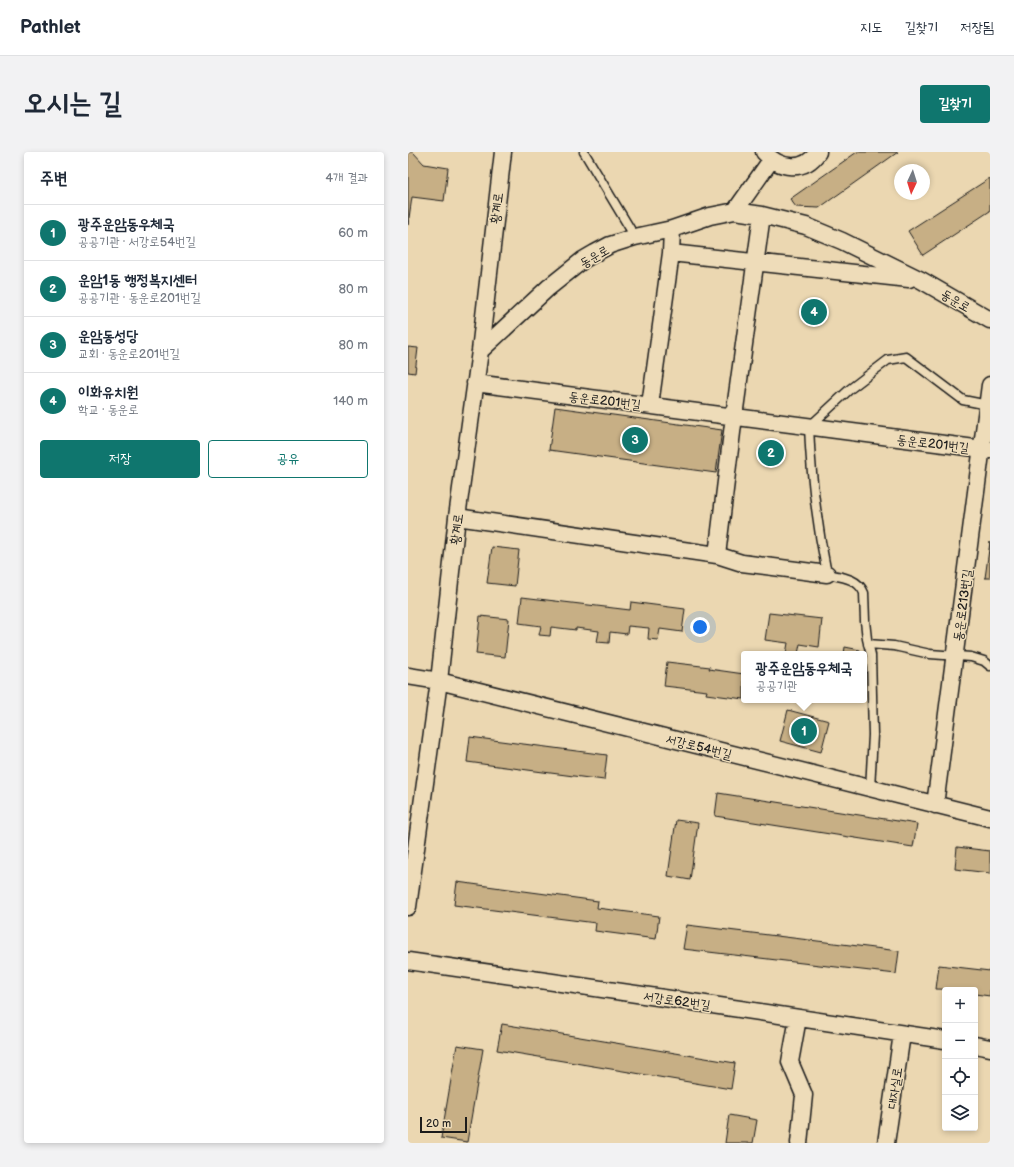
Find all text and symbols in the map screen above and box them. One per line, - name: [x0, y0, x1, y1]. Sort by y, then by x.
- text: Pathlet: [20, 16, 81, 39]
- text: 지도: [860, 19, 882, 36]
- text: 길찾기: [904, 19, 938, 36]
- text: 저장됨: [960, 19, 994, 36]
- button: 길찾기: [920, 85, 990, 123]
- text: 오시는 길: [24, 87, 122, 120]
- north arrow: [894, 164, 930, 200]
- text: 주변: [40, 169, 67, 189]
- text: 4개 결과: [325, 170, 368, 186]
- street label: 황계로: [487, 192, 507, 225]
- text: 광주운암동우체국: [78, 215, 175, 234]
- text: 1: [50, 225, 56, 241]
- text: 60 m: [338, 225, 368, 241]
- text: 공공기관 · 서강로54번길: [78, 234, 196, 250]
- street label: 동운로: [577, 242, 612, 272]
- text: 운암1동 행정복지센터: [78, 271, 197, 290]
- text: 2: [49, 281, 57, 297]
- text: 80 m: [339, 281, 368, 297]
- street label: 동운로: [938, 286, 973, 316]
- text: 공공기관 · 동운로201번길: [78, 290, 201, 306]
- pin: 4: [801, 297, 827, 327]
- text: 운암동성당: [78, 327, 138, 346]
- text: 3: [49, 337, 57, 353]
- text: 80 m: [339, 337, 368, 353]
- text: 교회 · 동운로201번길: [78, 346, 180, 362]
- text: 이화유치원: [78, 383, 138, 402]
- street label: 동운로201번길: [568, 389, 642, 413]
- text: 4: [49, 393, 57, 409]
- text: 140 m: [333, 393, 368, 409]
- text: 학교 · 동운로: [78, 402, 139, 418]
- pin: 3: [622, 425, 648, 455]
- street label: 동운로201번길: [896, 432, 970, 456]
- pin: 2: [758, 438, 784, 468]
- button: 저장: [40, 440, 200, 478]
- button: 공유: [208, 440, 368, 478]
- street label: 황계로: [447, 513, 467, 546]
- street label: 동운로213번길: [950, 568, 976, 642]
- your location: [690, 617, 710, 637]
- popup: [741, 651, 867, 703]
- text: 광주운암동우체국: [756, 659, 852, 678]
- text: 공공기관: [756, 678, 798, 694]
- pin: 1: [791, 716, 817, 746]
- street label: 서강로54번길: [664, 731, 734, 763]
- map controls: [942, 987, 978, 1131]
- button: +: [942, 987, 978, 1023]
- street label: 서강로62번길: [642, 988, 712, 1014]
- button: −: [942, 1023, 978, 1059]
- button: locate: [942, 1059, 978, 1095]
- street label: 대자실로: [884, 1066, 906, 1110]
- button: layers: [942, 1095, 978, 1131]
- scale bar: [420, 1115, 467, 1134]
- text: 20 m: [426, 1117, 451, 1130]

